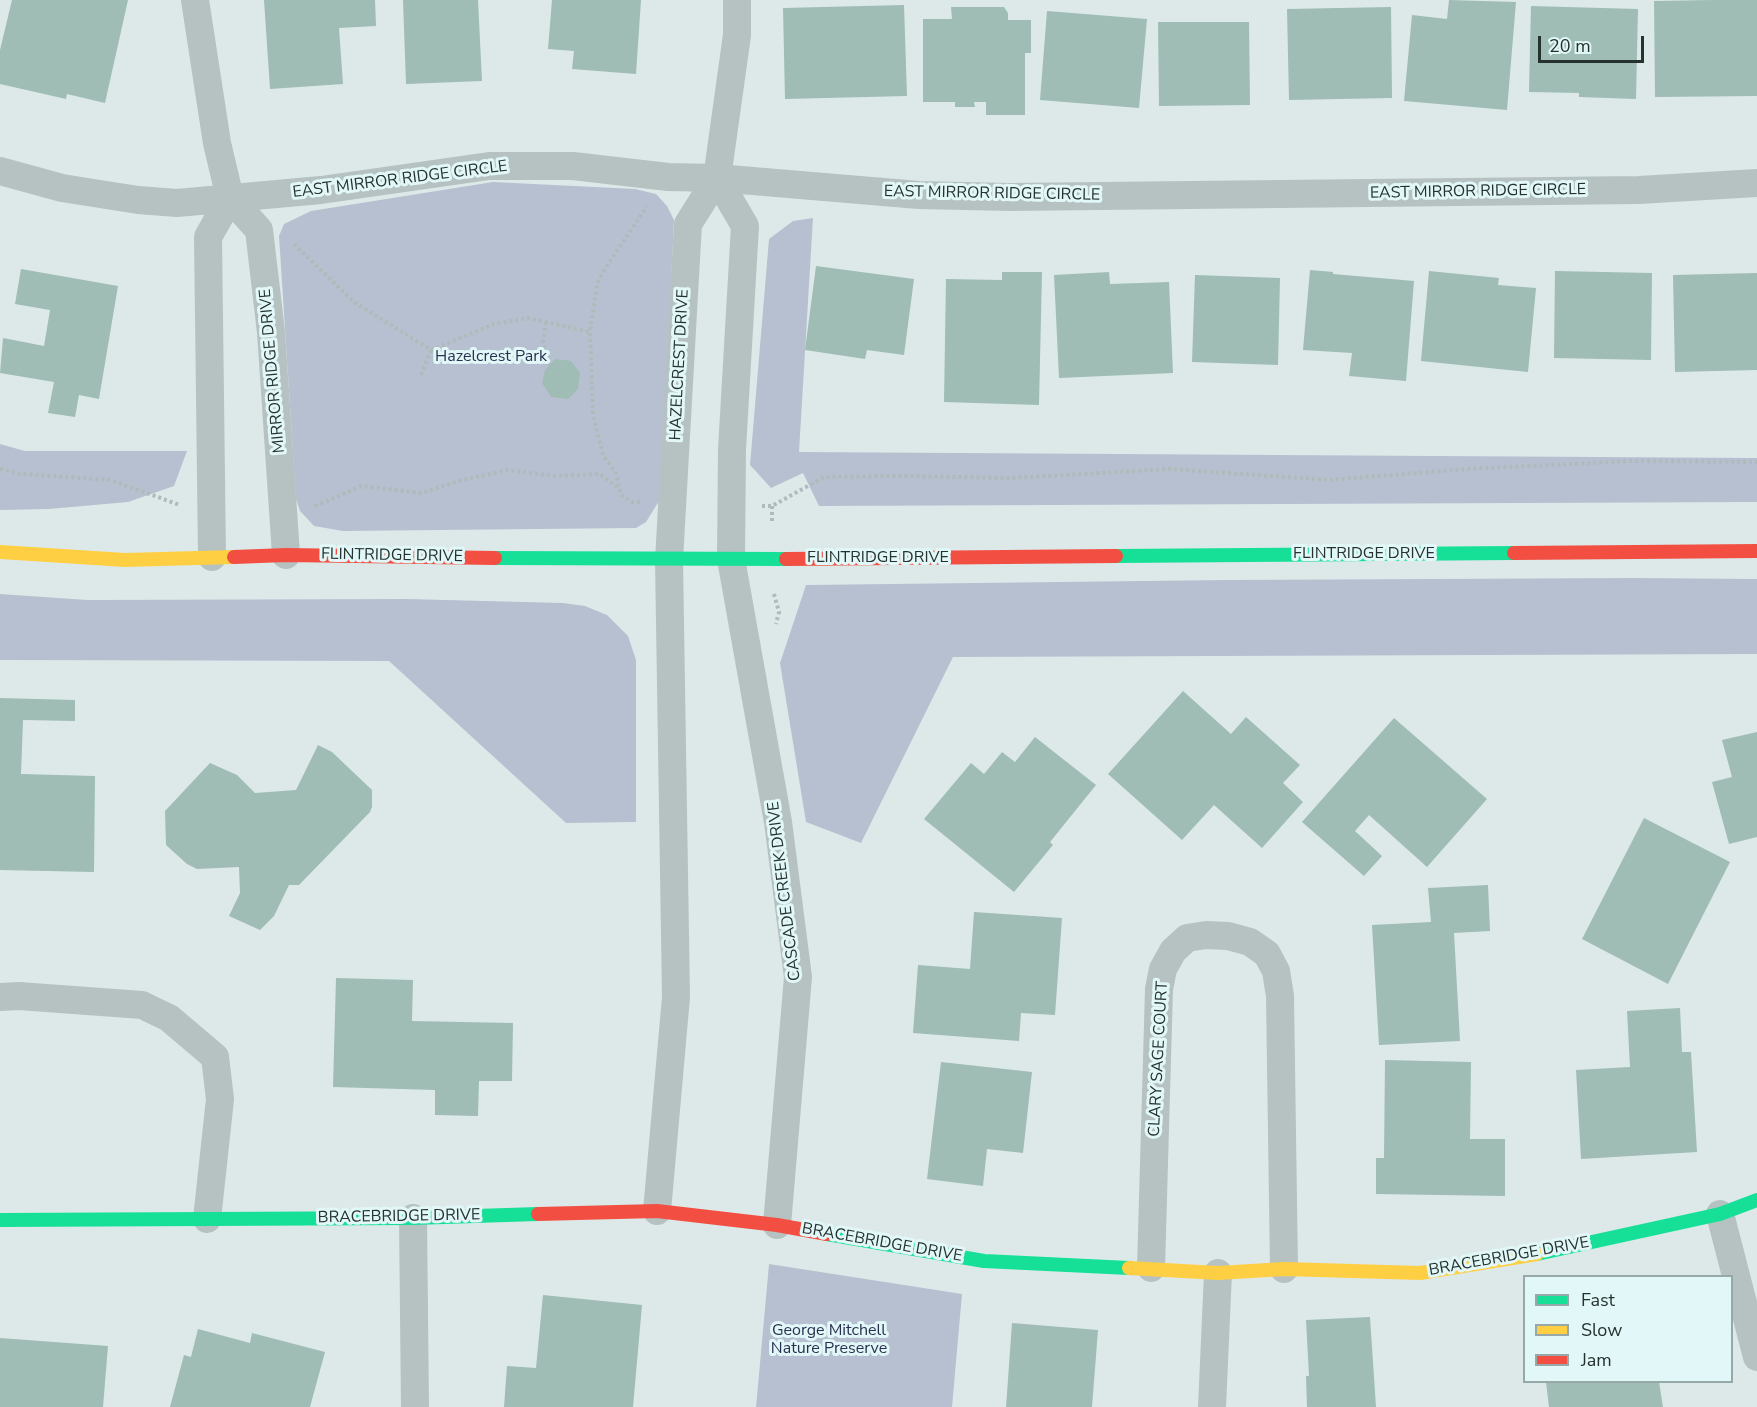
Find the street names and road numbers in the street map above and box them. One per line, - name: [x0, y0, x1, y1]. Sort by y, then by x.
- street label: EAST MIRROR RIDGE CIRCLE: [292, 157, 508, 203]
- street label: EAST MIRROR RIDGE CIRCLE: [1370, 181, 1586, 203]
- street label: EAST MIRROR RIDGE CIRCLE: [884, 183, 1100, 205]
- street label: MIRROR RIDGE DRIVE: [256, 288, 290, 454]
- street label: HAZELCREST DRIVE: [666, 289, 694, 441]
- street label: FLINTRIDGE DRIVE: [1293, 544, 1435, 564]
- street label: FLINTRIDGE DRIVE: [321, 545, 463, 567]
- street label: FLINTRIDGE DRIVE: [807, 548, 949, 568]
- street label: CASCADE CREEK DRIVE: [764, 800, 806, 982]
- street label: CLARY SAGE COURT: [1145, 981, 1173, 1137]
- street label: BRACEBRIDGE DRIVE: [318, 1206, 480, 1228]
- street label: BRACEBRIDGE DRIVE: [800, 1219, 964, 1267]
- street label: BRACEBRIDGE DRIVE: [1427, 1233, 1591, 1281]

